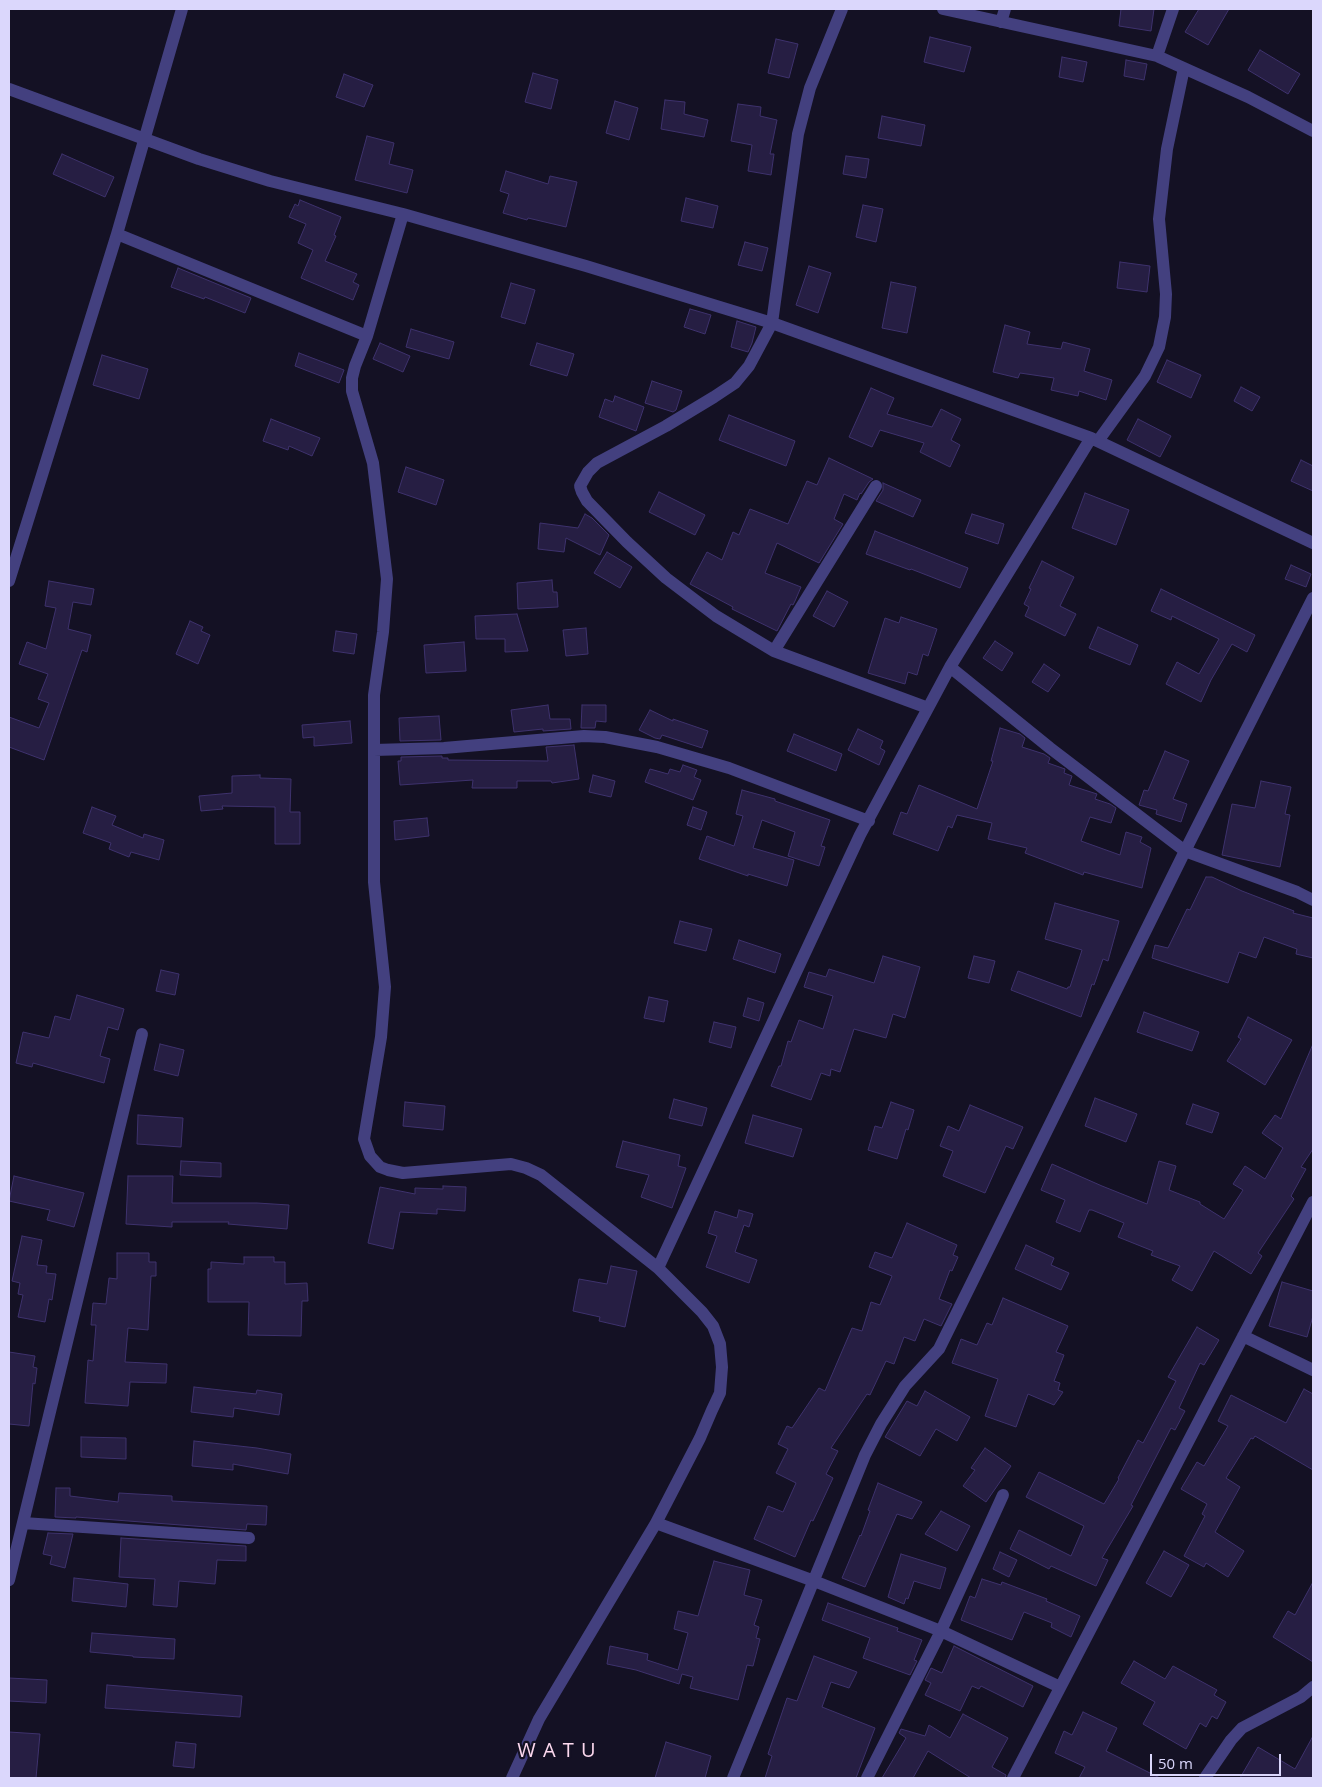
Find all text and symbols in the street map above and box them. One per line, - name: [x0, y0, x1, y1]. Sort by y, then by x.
- district label: W A T U: [516, 1739, 598, 1763]
- scale bar: [1152, 1744, 1283, 1776]
- text: 50 m: [1158, 1753, 1193, 1773]

